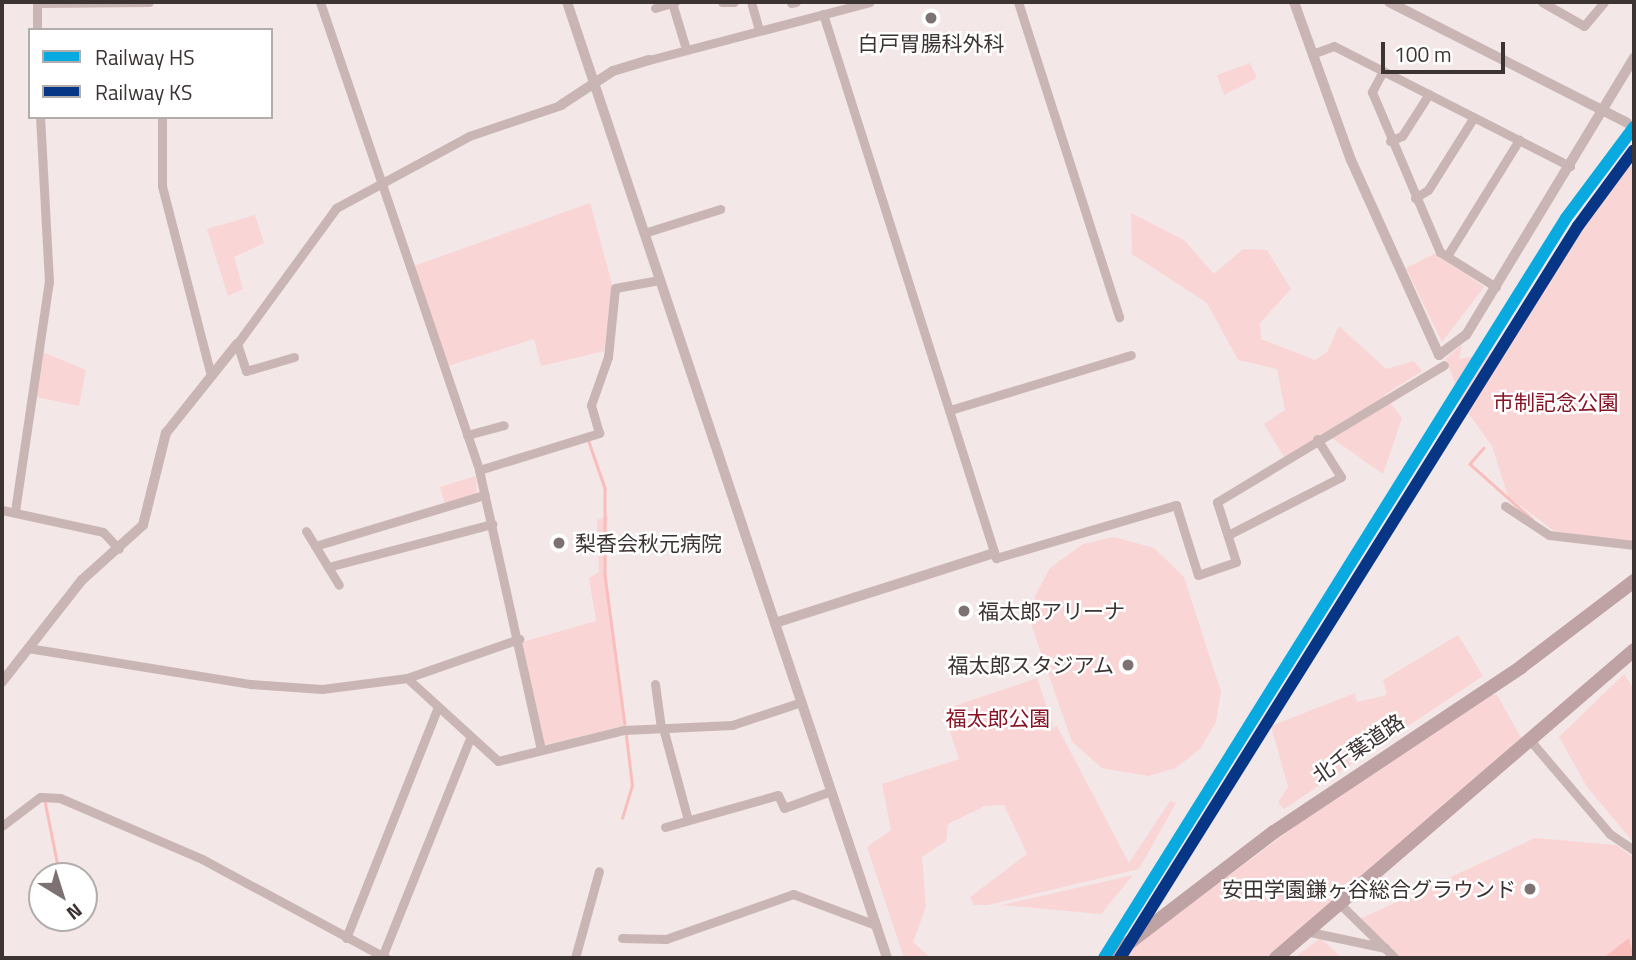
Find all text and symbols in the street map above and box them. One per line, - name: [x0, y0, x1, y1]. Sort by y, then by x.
- marker: 白戸胃腸科外科: [921, 8, 941, 28]
- legend: [28, 28, 273, 119]
- scale bar: [1384, 28, 1508, 72]
- place label: 白戸胃腸科外科: [858, 30, 1004, 56]
- text: 100 m: [1394, 38, 1451, 70]
- text: Railway HS: [95, 41, 195, 73]
- text: Railway KS: [95, 76, 192, 108]
- park label: 市制記念公園: [1493, 389, 1619, 415]
- place label: 梨香会秋元病院: [575, 530, 722, 556]
- marker: 梨香会秋元病院: [549, 533, 569, 553]
- place label: 福太郎アリーナ: [978, 598, 1125, 624]
- marker: 福太郎アリーナ: [956, 603, 972, 619]
- place label: 福太郎スタジアム: [946, 652, 1114, 678]
- marker: 福太郎スタジアム: [1120, 657, 1136, 673]
- park label: 福太郎公園: [946, 705, 1050, 731]
- street label: 北千葉道路: [1307, 708, 1409, 788]
- north arrow: [28, 862, 98, 932]
- place label: 安田学園鎌ヶ谷総合グラウンド: [1222, 876, 1516, 902]
- marker: 安田学園鎌ヶ谷総合グラウンド: [1522, 881, 1538, 897]
- text: N: [61, 897, 89, 928]

